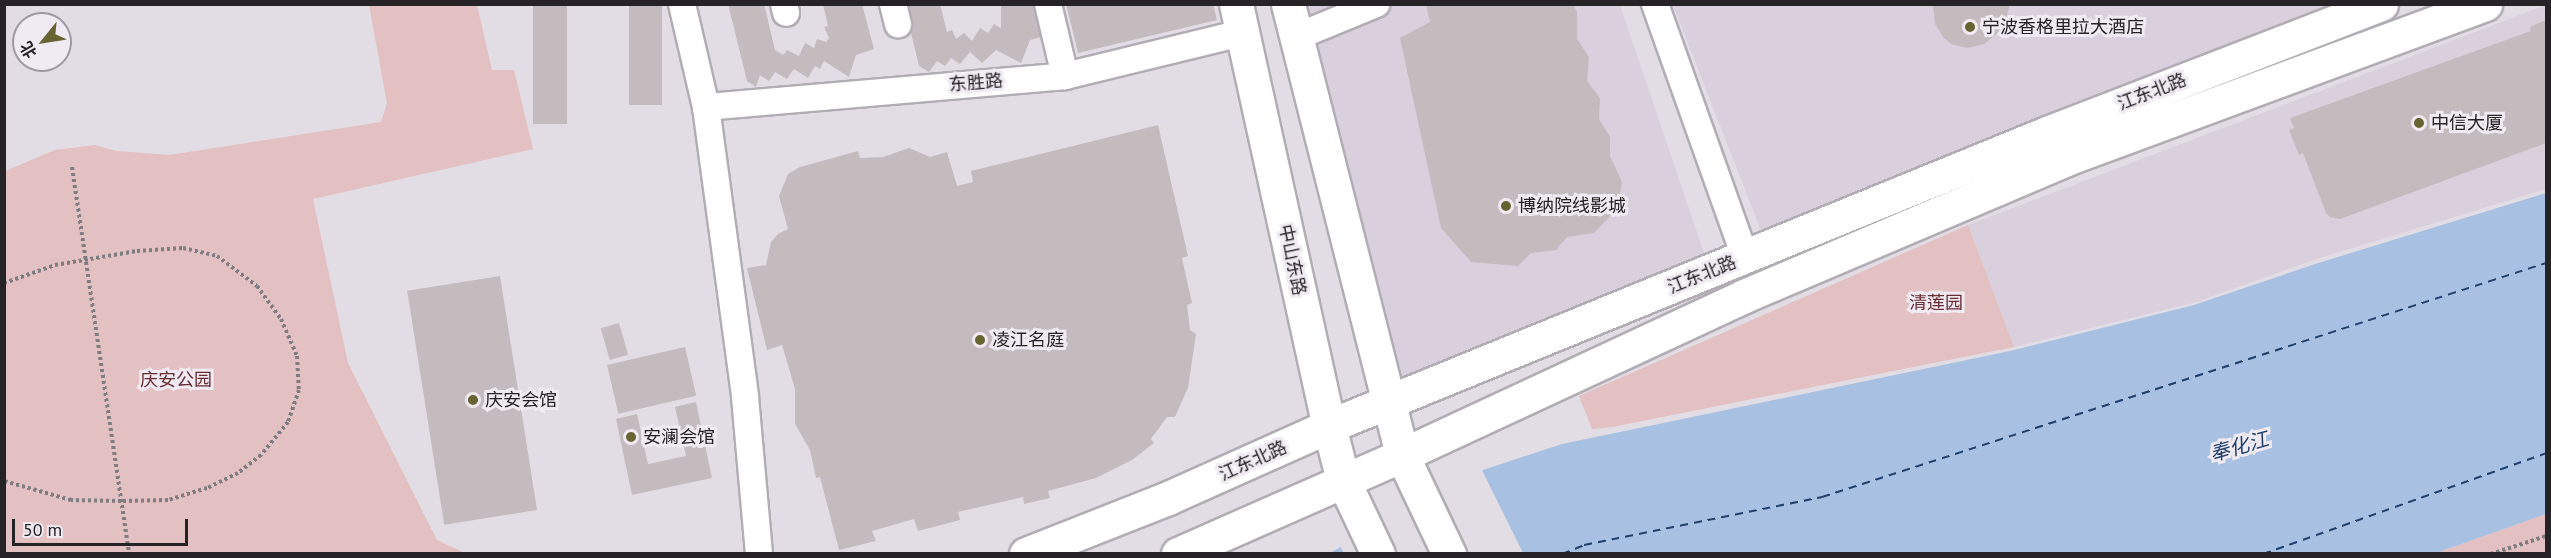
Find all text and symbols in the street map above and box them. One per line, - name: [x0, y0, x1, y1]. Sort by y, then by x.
- north arrow: [12, 12, 72, 72]
- place label: 宁波香格里拉大酒店: [1982, 16, 2144, 38]
- marker: 宁波香格里拉大酒店: [1963, 20, 1977, 34]
- text: 北: [15, 38, 41, 62]
- street label: 江东北路: [2115, 69, 2189, 115]
- street label: 东胜路: [948, 70, 1004, 96]
- place label: 中信大厦: [2431, 112, 2503, 134]
- marker: 中信大厦: [2412, 116, 2426, 130]
- place label: 博纳院线影城: [1518, 195, 1626, 217]
- marker: 博纳院线影城: [1499, 199, 1513, 213]
- street label: 中山东路: [1274, 223, 1310, 297]
- street label: 江东北路: [1665, 252, 1739, 298]
- park label: 清莲园: [1909, 292, 1963, 314]
- place label: 凌江名庭: [992, 329, 1064, 351]
- marker: 凌江名庭: [973, 333, 987, 347]
- park label: 庆安公园: [140, 369, 212, 391]
- place label: 庆安会馆: [485, 389, 557, 411]
- marker: 庆安会馆: [466, 393, 480, 407]
- place label: 安澜会馆: [643, 426, 715, 448]
- water label: 奉化江: [2207, 427, 2271, 467]
- marker: 安澜会馆: [624, 430, 638, 444]
- street label: 江东北路: [1216, 436, 1290, 486]
- scale bar: [15, 507, 190, 545]
- text: 50 m: [23, 518, 62, 541]

